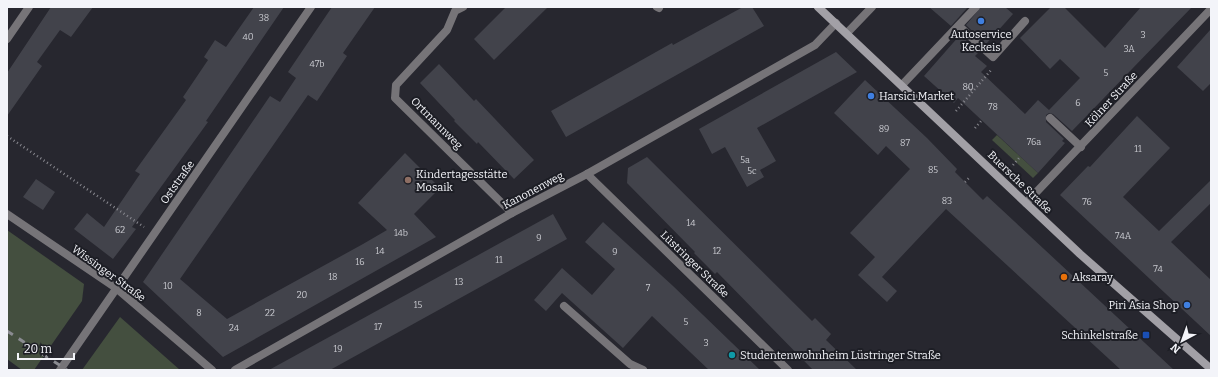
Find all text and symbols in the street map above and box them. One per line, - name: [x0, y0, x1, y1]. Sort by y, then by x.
- house number: 38: [259, 13, 269, 23]
- marker: Autoservice Keckeis: [976, 16, 986, 26]
- place label: Autoservice Keckeis: [950, 28, 1012, 54]
- house number: 3: [1140, 30, 1146, 40]
- house number: 40: [242, 32, 254, 42]
- house number: 3A: [1123, 44, 1135, 54]
- house number: 47b: [310, 59, 324, 69]
- house number: 5: [1104, 68, 1109, 78]
- street label: Kölner Straße: [1082, 69, 1140, 130]
- house number: 80: [962, 82, 974, 92]
- place label: Harsici Market: [879, 90, 954, 103]
- marker: Harsici Market: [866, 91, 876, 101]
- street label: Ortmannweg: [408, 95, 465, 152]
- house number: 6: [1075, 98, 1081, 108]
- house number: 78: [988, 102, 998, 112]
- house number: 89: [879, 124, 889, 134]
- house number: 76a: [1027, 137, 1041, 147]
- house number: 87: [900, 138, 910, 148]
- house number: 11: [1134, 144, 1142, 154]
- street label: Buersche Straße: [985, 148, 1054, 216]
- house number: 5a: [740, 155, 750, 165]
- street label: Oststraße: [158, 158, 197, 207]
- house number: 85: [928, 165, 938, 175]
- house number: 5c: [747, 166, 757, 176]
- place label: Kindertagesstätte Mosaik: [416, 168, 507, 194]
- street label: Kanonenweg: [501, 169, 566, 212]
- marker: Kindertagesstätte Mosaik: [403, 175, 413, 185]
- house number: 83: [942, 196, 952, 206]
- house number: 76: [1082, 197, 1092, 207]
- house number: 14: [687, 218, 696, 228]
- house number: 62: [115, 225, 125, 235]
- house number: 14b: [394, 228, 408, 238]
- street label: Lüstringer Straße: [658, 228, 732, 300]
- house number: 74A: [1115, 231, 1132, 241]
- house number: 9: [536, 233, 542, 243]
- street label: Wissinger Straße: [69, 242, 148, 305]
- house number: 14: [376, 246, 385, 256]
- house number: 12: [713, 246, 721, 256]
- house number: 9: [612, 247, 618, 257]
- house number: 11: [495, 255, 503, 265]
- house number: 16: [356, 257, 364, 267]
- house number: 74: [1153, 264, 1164, 274]
- place label: Aksaray: [1072, 271, 1113, 284]
- house number: 18: [328, 272, 338, 282]
- marker: Aksaray: [1059, 272, 1069, 282]
- house number: 13: [455, 277, 463, 287]
- house number: 10: [163, 281, 173, 291]
- house number: 7: [646, 283, 651, 293]
- house number: 20: [297, 290, 308, 300]
- place label: Piri Asia Shop: [1109, 299, 1179, 312]
- house number: 15: [414, 300, 422, 310]
- marker: Piri Asia Shop: [1182, 300, 1192, 310]
- house number: 8: [196, 308, 202, 318]
- house number: 22: [265, 308, 275, 318]
- house number: 5: [684, 317, 689, 327]
- north arrow: [1162, 321, 1202, 361]
- house number: 17: [374, 322, 383, 332]
- house number: 24: [229, 323, 240, 333]
- place label: Schinkelstraße: [1061, 329, 1138, 342]
- marker: Schinkelstraße: [1141, 330, 1151, 340]
- scale bar: [18, 335, 74, 361]
- house number: 3: [703, 338, 709, 348]
- text: N: [1168, 340, 1183, 356]
- text: 20 m: [24, 342, 53, 356]
- house number: 19: [334, 344, 342, 354]
- place label: Studentenwohnheim Lüstringer Straße: [740, 349, 941, 362]
- marker: Studentenwohnheim Lüstringer Straße: [727, 350, 737, 360]

